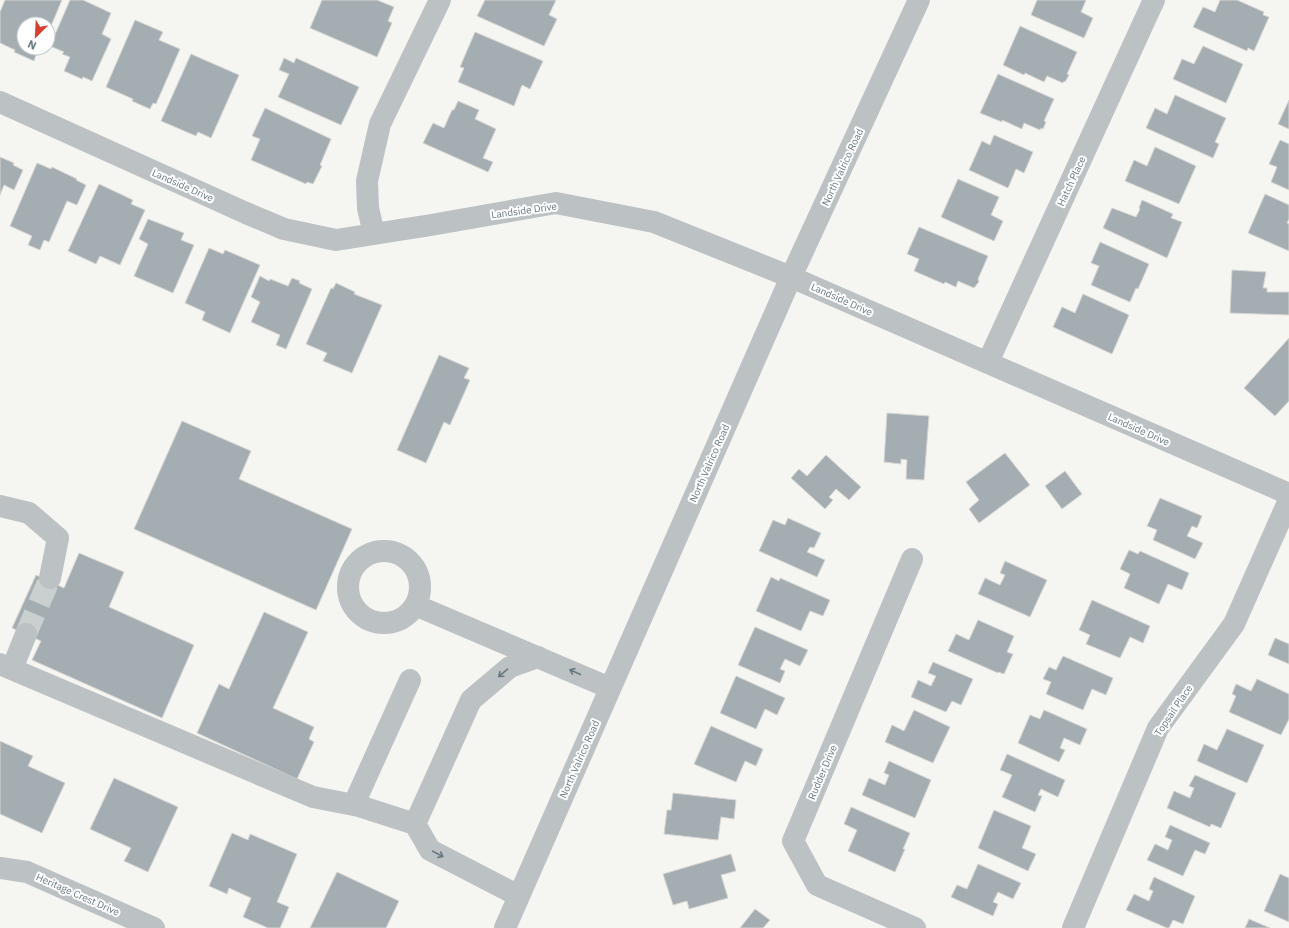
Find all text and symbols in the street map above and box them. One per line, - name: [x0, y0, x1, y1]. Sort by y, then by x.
- north arrow: [16, 16, 56, 56]
- text: N: [25, 37, 38, 53]
- street label: North Valrico Road: [819, 126, 866, 208]
- street label: Hatch Place: [1054, 154, 1089, 208]
- street label: Landside Drive: [150, 166, 216, 205]
- street label: Landside Drive: [490, 199, 558, 222]
- street label: Landside Drive: [809, 280, 875, 319]
- street label: Landside Drive: [1106, 410, 1172, 449]
- street label: North Valrico Road: [686, 422, 732, 504]
- one-way arrow: [498, 668, 508, 677]
- one-way arrow: [569, 668, 581, 676]
- street label: Topsail Place: [1152, 682, 1196, 738]
- street label: North Valrico Road: [556, 718, 602, 800]
- street label: Rudder Drive: [805, 742, 840, 802]
- one-way arrow: [432, 851, 444, 858]
- street label: Heritage Crest Drive: [34, 870, 122, 919]

